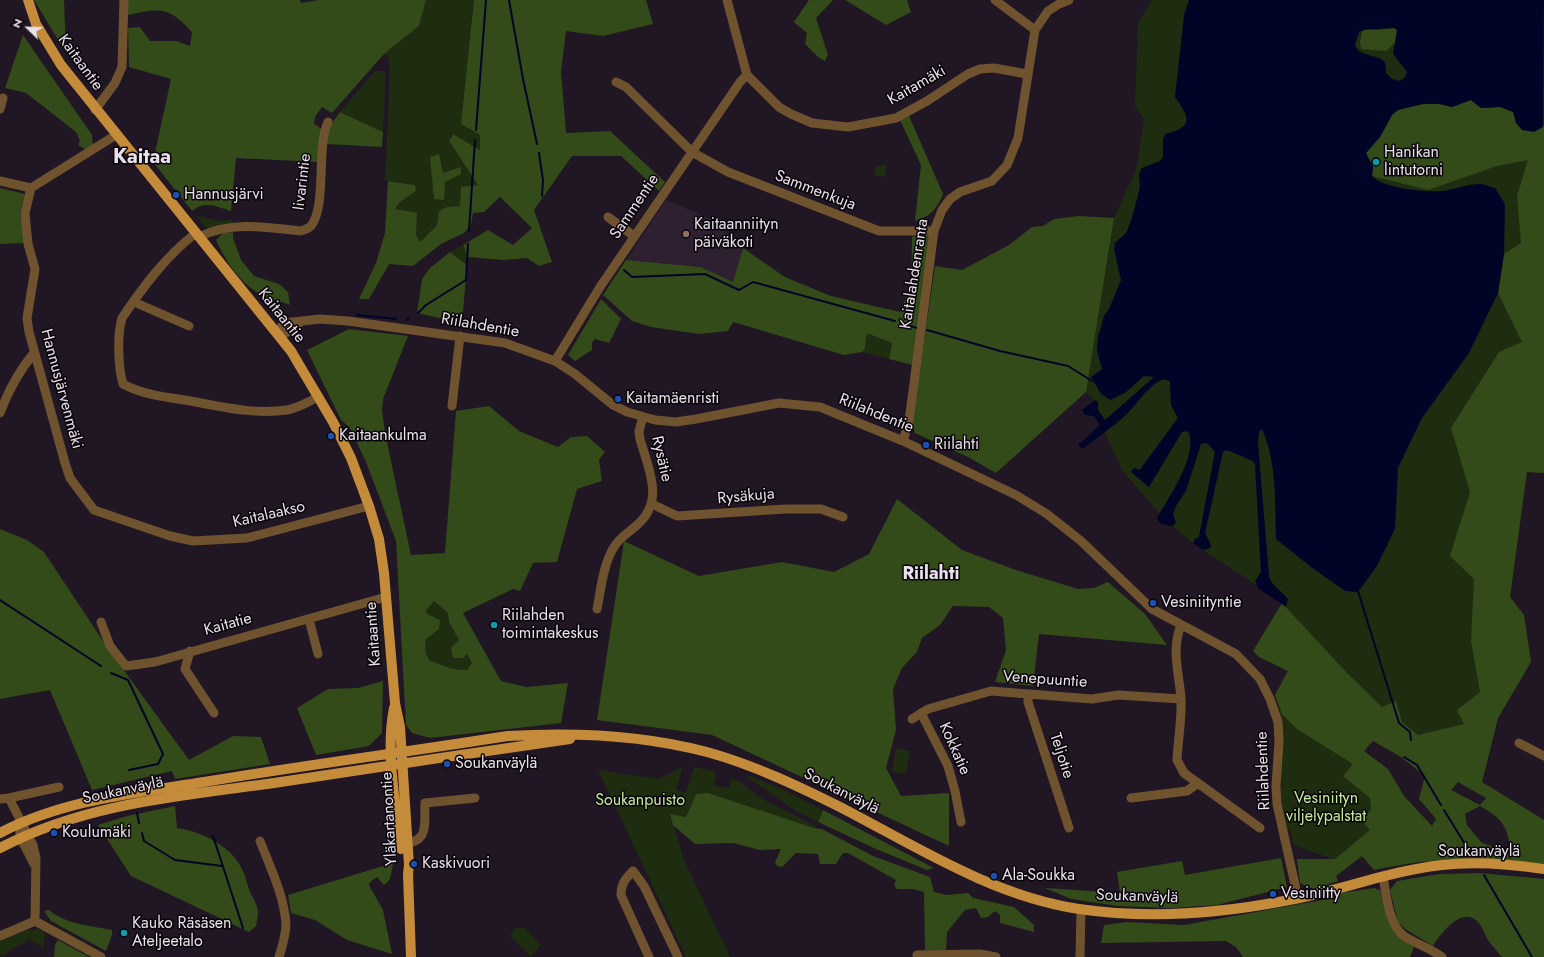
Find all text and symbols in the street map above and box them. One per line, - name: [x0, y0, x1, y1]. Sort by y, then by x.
- north arrow: [8, 8, 48, 48]
- text: N: [8, 16, 26, 30]
- street label: Kaitaantie: [53, 31, 107, 95]
- street label: Kaitamäki: [885, 62, 949, 110]
- place label: Hanikan lintutorni: [1384, 143, 1443, 181]
- district label: Kaitaa: [113, 146, 171, 170]
- street label: Iivarintie: [290, 152, 316, 212]
- marker: Hanikan lintutorni: [1371, 157, 1381, 167]
- street label: Sammenkuja: [772, 167, 858, 215]
- street label: Sammentie: [606, 171, 664, 243]
- place label: Hannusjärvi: [184, 185, 264, 205]
- marker: Hannusjärvi: [171, 190, 181, 200]
- place label: Kaitaanniityn päiväkoti: [694, 215, 779, 253]
- street label: Kaitalahdenranta: [897, 218, 933, 330]
- marker: Kaitaanniityn päiväkoti: [681, 229, 691, 239]
- street label: Kaitaantie: [253, 285, 309, 347]
- street label: Riilahdentie: [439, 310, 521, 342]
- street label: Hannusjärvenmäki: [36, 327, 86, 451]
- place label: Kaitamäenristi: [626, 389, 719, 409]
- street label: Riilahdentie: [836, 390, 916, 438]
- marker: Kaitamäenristi: [613, 394, 623, 404]
- place label: Kaitaankulma: [339, 426, 427, 446]
- marker: Kaitaankulma: [326, 431, 336, 441]
- street label: Rysätie: [646, 434, 676, 484]
- place label: Riilahti: [934, 435, 979, 455]
- marker: Riilahti: [921, 440, 931, 450]
- street label: Rysäkuja: [717, 485, 775, 509]
- street label: Kaitalaakso: [231, 497, 307, 533]
- district label: Riilahti: [902, 564, 960, 586]
- place label: Vesiniityntie: [1161, 593, 1241, 613]
- marker: Vesiniityntie: [1148, 598, 1158, 608]
- street label: Kaitaantie: [362, 601, 386, 667]
- place label: Riilahden toimintakeskus: [502, 606, 599, 644]
- street label: Kaitatie: [202, 609, 254, 641]
- marker: Riilahden toimintakeskus: [489, 620, 499, 630]
- street label: Venepuuntie: [1002, 667, 1088, 693]
- street label: Kokkatie: [934, 720, 974, 778]
- street label: Teljotie: [1045, 731, 1077, 781]
- street label: Riilahdentie: [1253, 731, 1275, 811]
- place label: Soukanväylä: [455, 754, 537, 774]
- marker: Soukanväylä: [442, 759, 452, 769]
- street label: Soukanväylä: [800, 765, 882, 819]
- street label: Yläkartanontie: [378, 772, 402, 866]
- street label: Soukanväylä: [81, 773, 165, 809]
- park label: Vesiniityn viljelypalstat: [1286, 789, 1366, 827]
- park label: Soukanpuisto: [595, 791, 685, 811]
- place label: Koulumäki: [62, 823, 131, 843]
- marker: Koulumäki: [49, 828, 59, 838]
- street label: Soukanväylä: [1438, 842, 1520, 862]
- place label: Kaskivuori: [422, 854, 490, 874]
- marker: Kaskivuori: [409, 859, 419, 869]
- place label: Ala-Soukka: [1002, 866, 1075, 886]
- marker: Ala-Soukka: [989, 871, 999, 881]
- place label: Vesiniitty: [1281, 884, 1341, 904]
- street label: Soukanväylä: [1096, 886, 1178, 908]
- marker: Vesiniitty: [1268, 889, 1278, 899]
- place label: Kauko Räsäsen Ateljeetalo: [132, 914, 231, 952]
- marker: Kauko Räsäsen Ateljeetalo: [119, 928, 129, 938]

